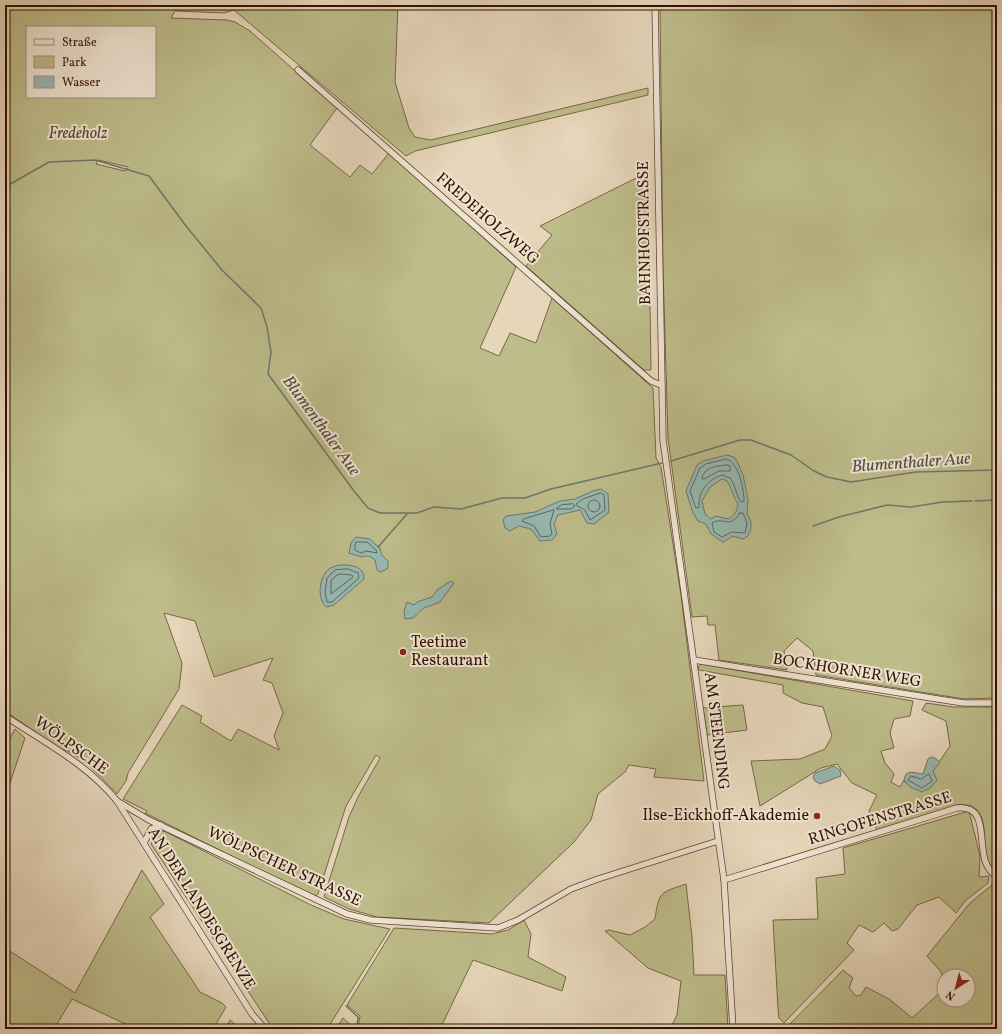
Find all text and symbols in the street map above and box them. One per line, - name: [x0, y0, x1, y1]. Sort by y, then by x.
- legend: [26, 26, 156, 98]
- text: Straße: [62, 35, 97, 51]
- text: Park: [62, 55, 87, 71]
- text: Wasser: [62, 75, 100, 91]
- park label: Fredeholz: [49, 123, 108, 145]
- street label: BAHNHOFSTRASSE: [633, 161, 657, 305]
- street label: FREDEHOLZWEG: [431, 168, 543, 270]
- water label: Blumenthaler Aue: [277, 371, 366, 482]
- water label: Blumenthaler Aue: [851, 447, 972, 479]
- place label: Teetime Restaurant: [411, 632, 489, 672]
- marker: Teetime Restaurant: [398, 647, 408, 657]
- street label: BOCKHORNER WEG: [771, 648, 923, 694]
- street label: AM STEENDING: [698, 671, 734, 791]
- street label: WÖLPSCHE: [29, 712, 113, 780]
- street label: RINGOFENSTRASSE: [806, 787, 954, 851]
- place label: Ilse-Eickhoff-Akademie: [642, 805, 809, 827]
- marker: Ilse-Eickhoff-Akademie: [812, 811, 822, 821]
- street label: WÖLPSCHER STRASSE: [203, 822, 365, 912]
- street label: AN DER LANDESGRENZE: [142, 824, 260, 994]
- north arrow: [936, 968, 976, 1008]
- text: N: [943, 986, 959, 1003]

